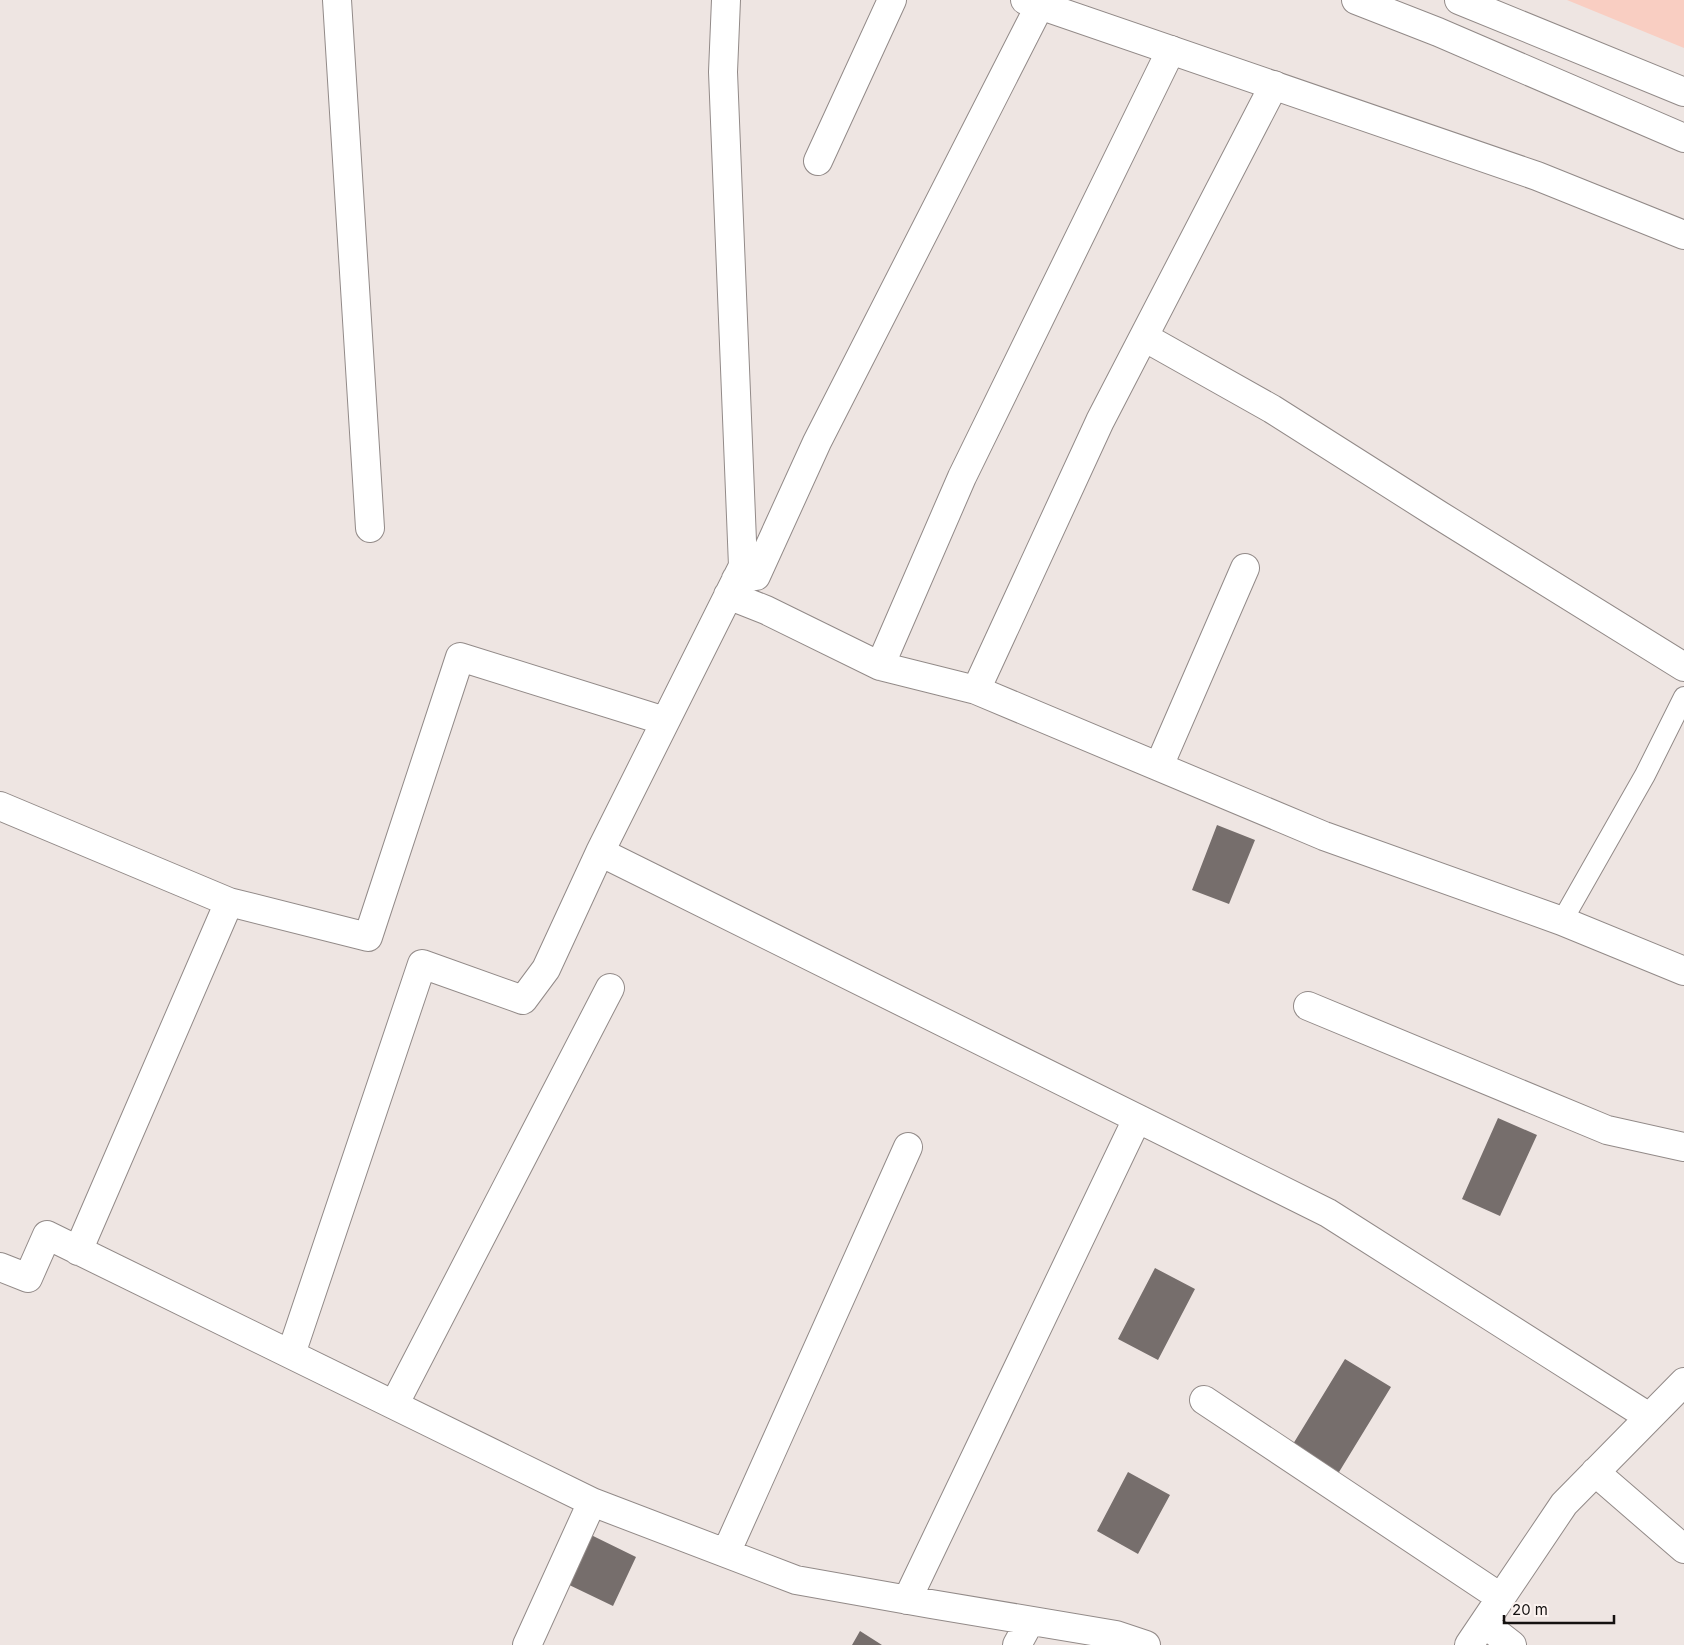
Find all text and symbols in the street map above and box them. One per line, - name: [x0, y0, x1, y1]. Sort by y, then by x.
- scale bar: [1504, 1592, 1614, 1624]
- text: 20 m: [1512, 1600, 1548, 1619]

